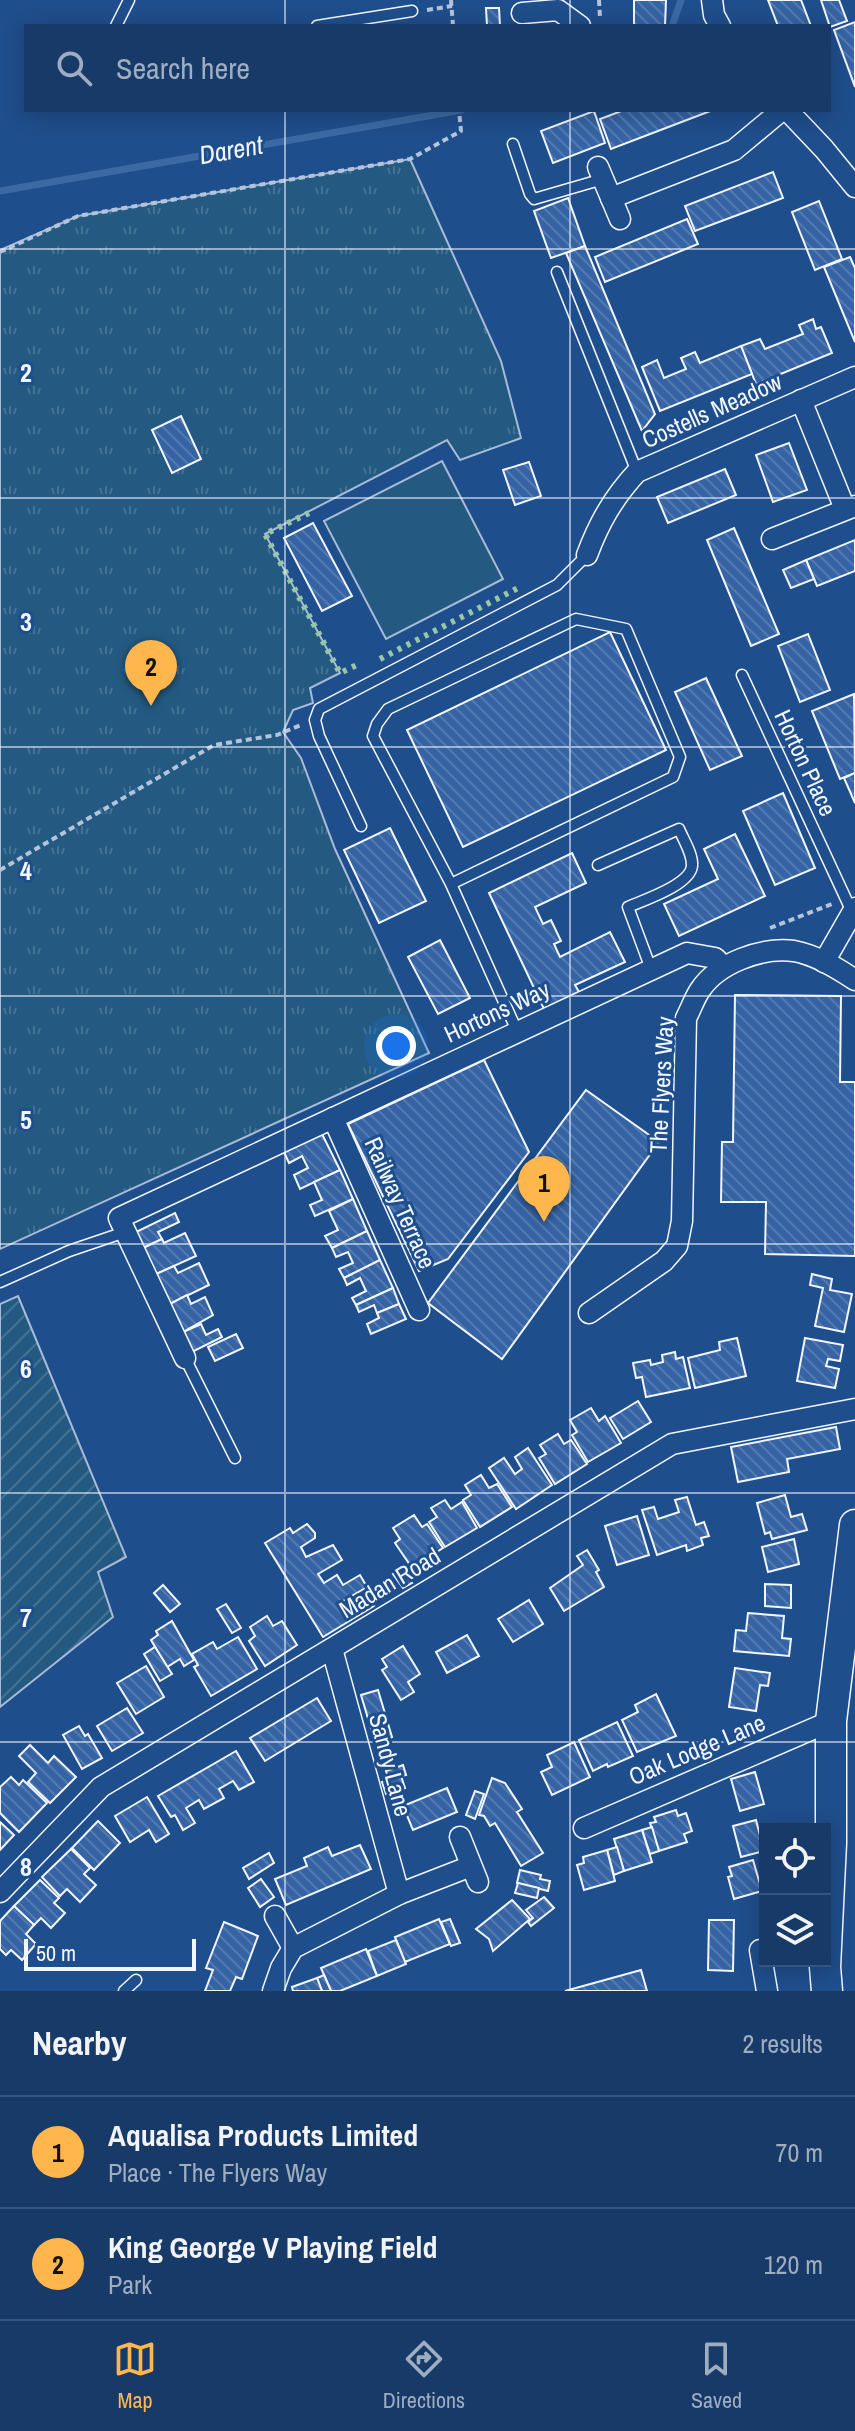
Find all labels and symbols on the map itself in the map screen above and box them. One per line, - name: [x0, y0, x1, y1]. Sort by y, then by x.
- water label: Darent: [196, 127, 267, 172]
- text: 2: [20, 355, 32, 390]
- street label: Costells Meadow: [637, 365, 787, 455]
- text: 3: [20, 604, 32, 639]
- pin: 2: [125, 640, 177, 706]
- street label: Horton Place: [767, 704, 844, 821]
- text: 4: [20, 853, 32, 888]
- street label: Hortons Way: [439, 973, 555, 1049]
- street label: The Flyers Way: [641, 1016, 681, 1154]
- your location: [376, 1026, 416, 1066]
- text: 5: [20, 1102, 32, 1137]
- street label: Railway Terrace: [358, 1132, 444, 1273]
- pin: 1: [518, 1156, 570, 1222]
- text: 6: [20, 1351, 32, 1386]
- street label: Madan Road: [333, 1539, 446, 1625]
- text: 7: [20, 1600, 32, 1635]
- street label: Oak Lodge Lane: [623, 1706, 770, 1792]
- street label: Sandy Lane: [362, 1710, 420, 1820]
- text: 8: [20, 1849, 32, 1884]
- scale bar: [24, 1935, 196, 1971]

